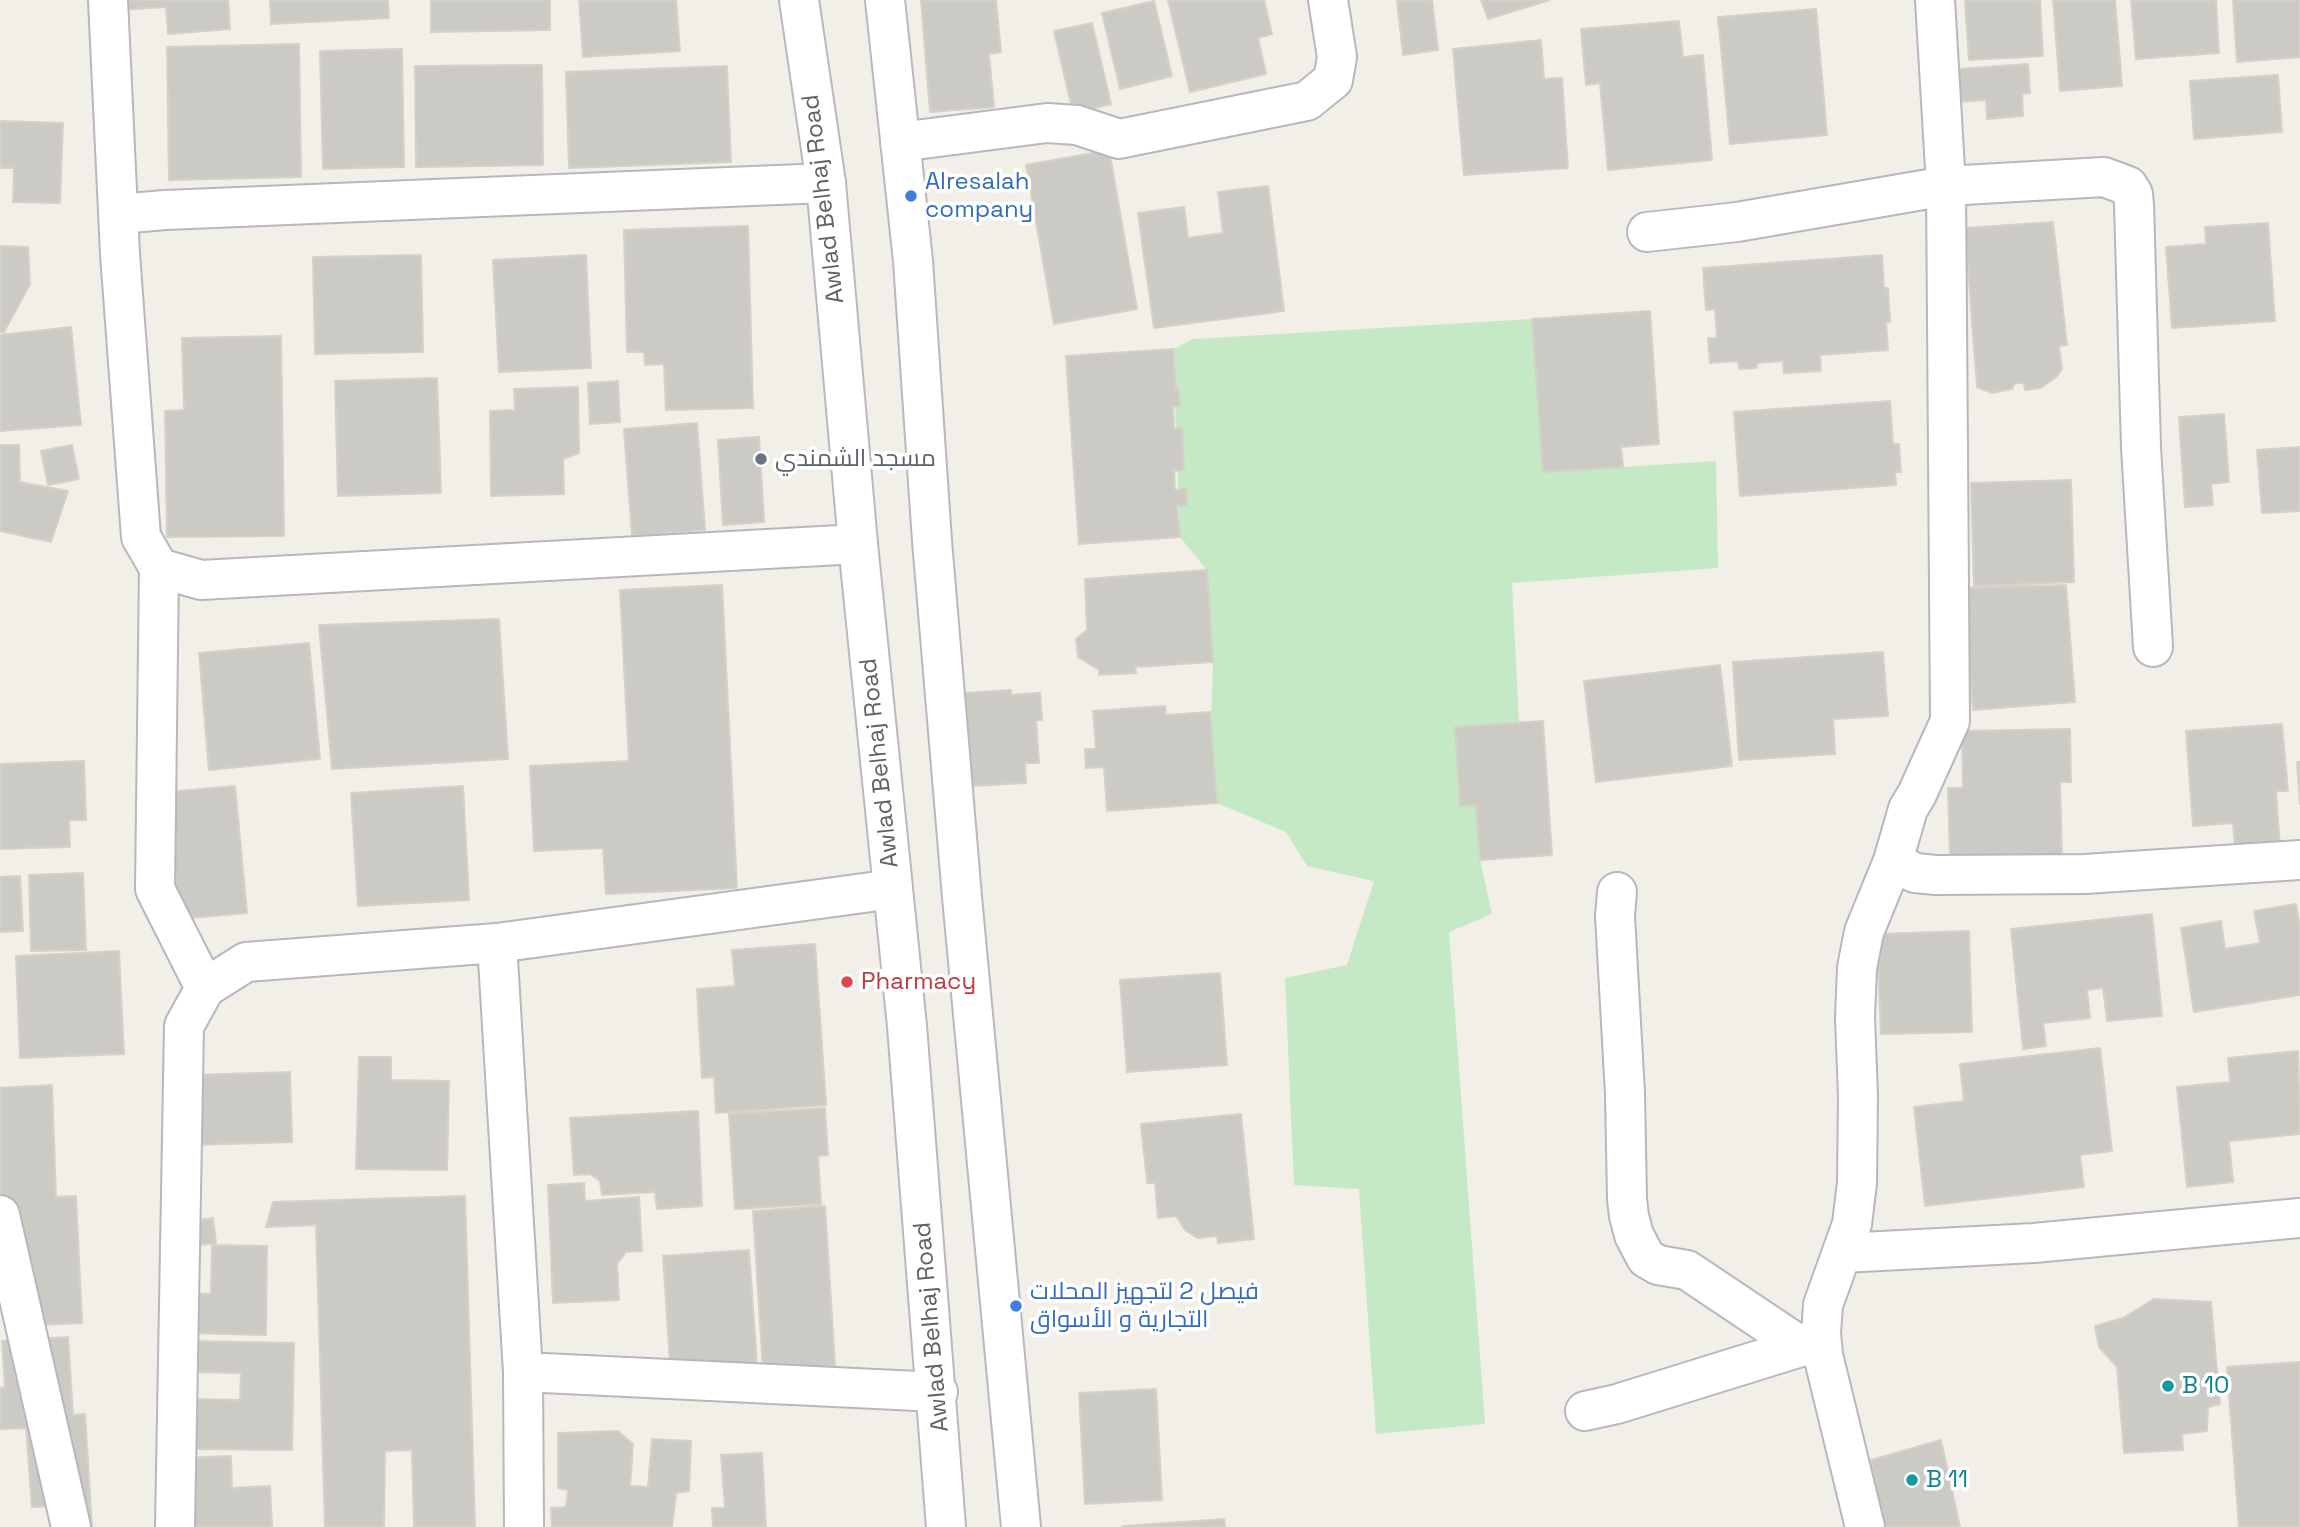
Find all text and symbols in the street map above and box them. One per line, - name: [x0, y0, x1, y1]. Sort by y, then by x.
- street label: Awlad Belhaj Road: [797, 93, 851, 305]
- place label: Alresalah company: [925, 168, 1033, 224]
- marker: Alresalah company: [903, 188, 919, 204]
- place label: مسجد الشمندي: [775, 445, 936, 473]
- marker: مسجد الشمندي: [753, 451, 769, 467]
- street label: Awlad Belhaj Road: [855, 657, 905, 869]
- place label: Pharmacy: [861, 968, 976, 996]
- marker: Pharmacy: [839, 974, 855, 990]
- street label: Awlad Belhaj Road: [908, 1221, 956, 1433]
- place label: فيصل 2 لتجهيز المحلات التجارية و الأسواق: [1030, 1278, 1259, 1334]
- marker: فيصل 2 لتجهيز المحلات التجارية و الأسواق: [1008, 1298, 1024, 1314]
- place label: B 10: [2182, 1372, 2229, 1400]
- marker: B 10: [2160, 1378, 2176, 1394]
- place label: B 11: [1926, 1466, 1968, 1494]
- marker: B 11: [1904, 1472, 1920, 1488]

